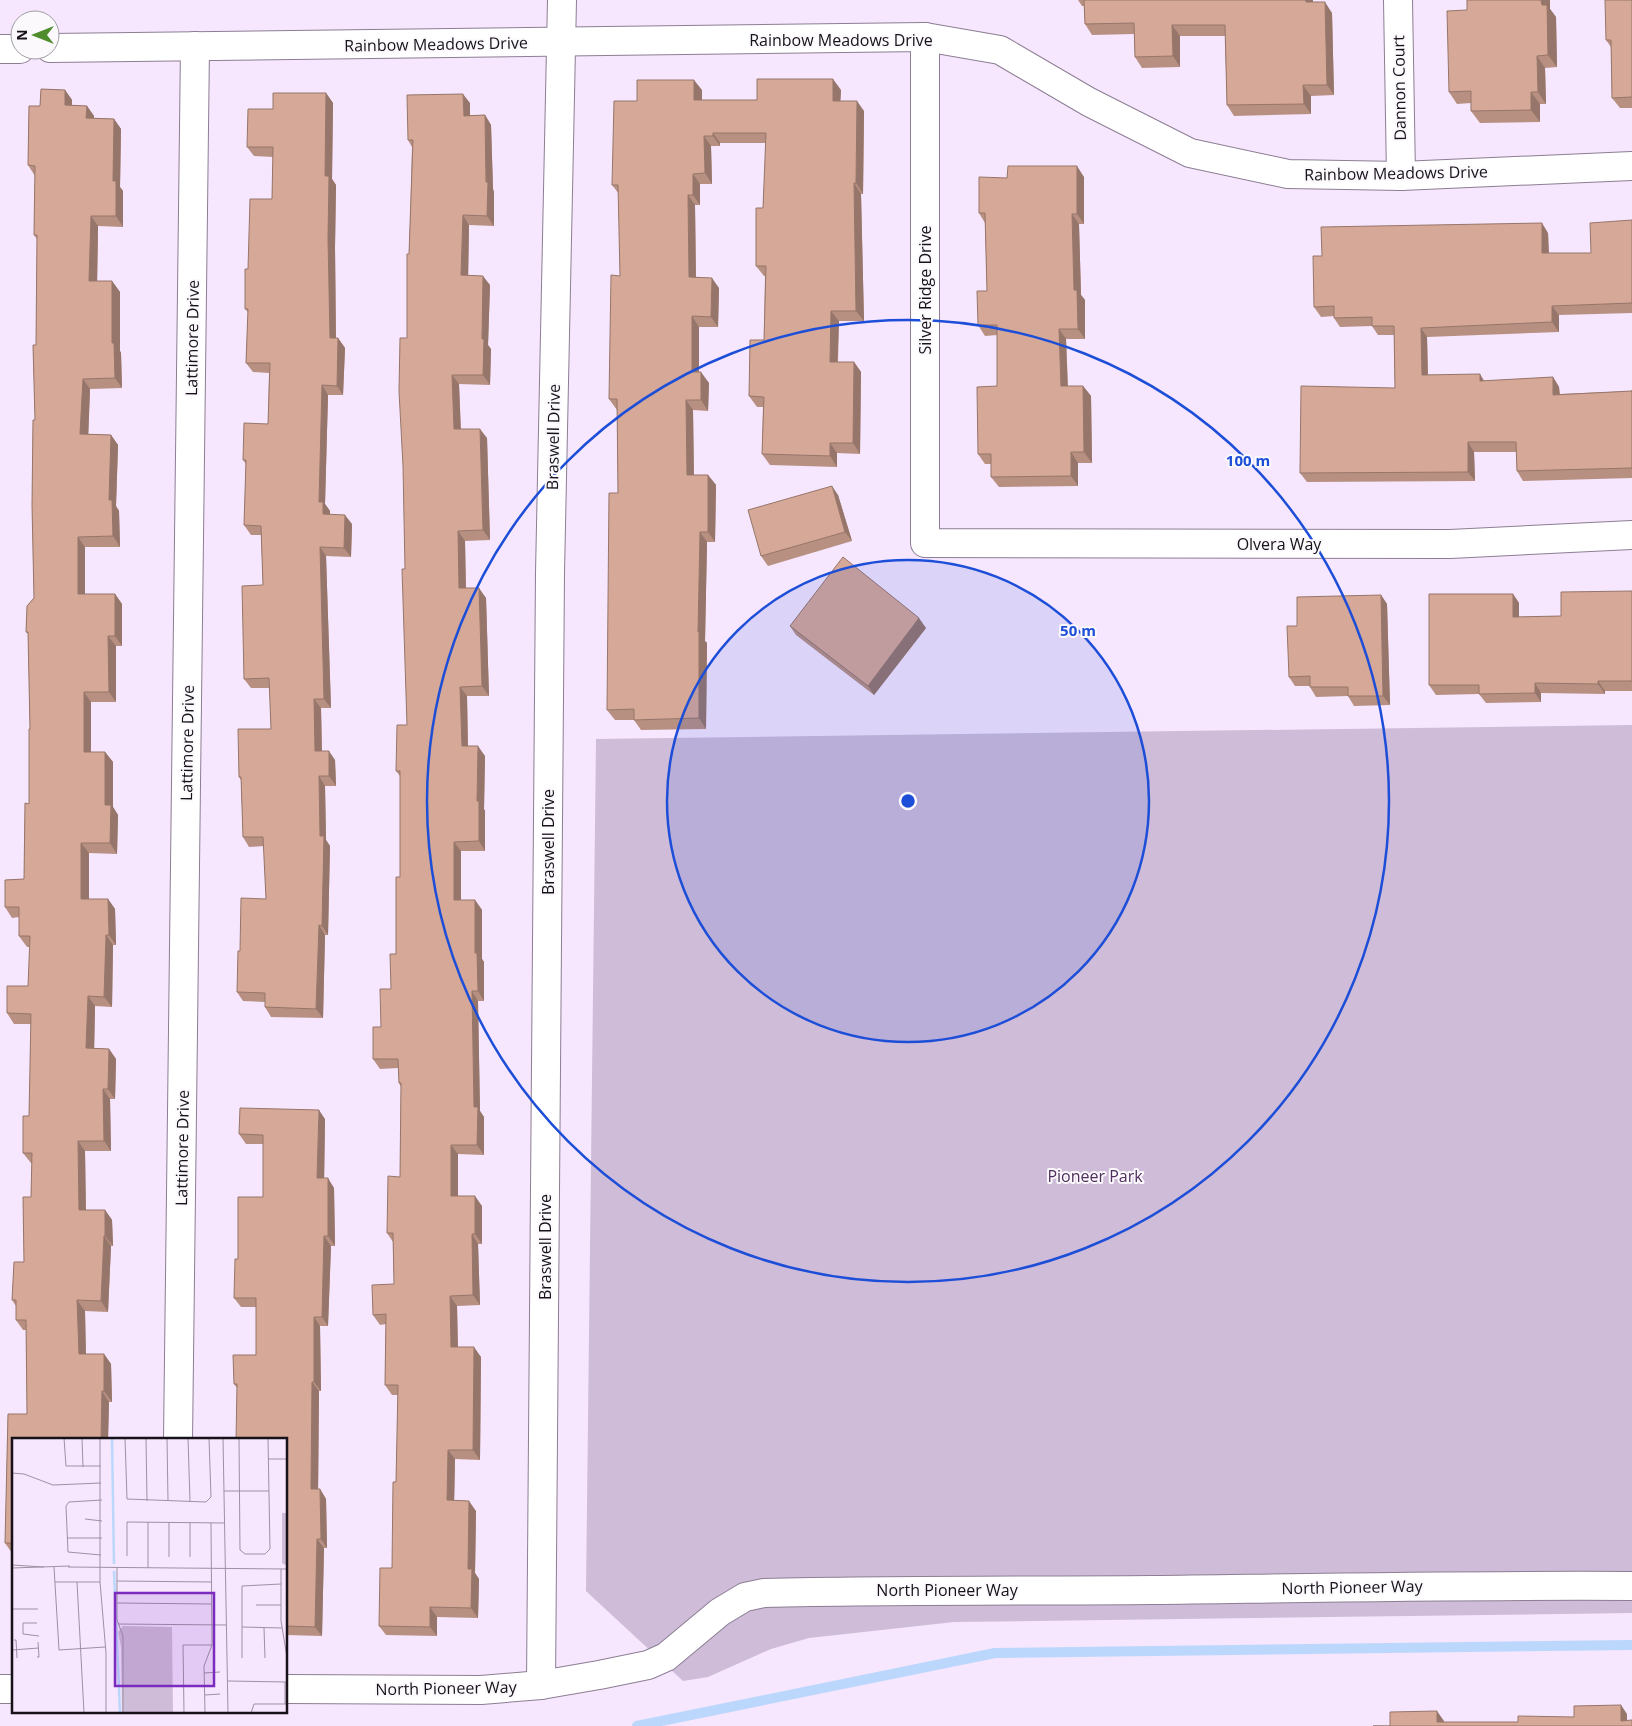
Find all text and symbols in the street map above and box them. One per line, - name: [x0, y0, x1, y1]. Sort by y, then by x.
- north arrow: [10, 10, 60, 60]
- text: N: [12, 29, 31, 41]
- street label: Rainbow Meadows Drive: [749, 29, 933, 51]
- street label: Rainbow Meadows Drive: [344, 31, 528, 57]
- street label: Dannon Court: [1387, 35, 1411, 141]
- street label: Rainbow Meadows Drive: [1304, 160, 1488, 186]
- street label: Silver Ridge Drive: [914, 225, 936, 355]
- street label: Lattimore Drive: [180, 280, 204, 396]
- street label: Braswell Drive: [541, 384, 565, 490]
- text: 100 m: [1226, 450, 1270, 470]
- street label: Olvera Way: [1237, 533, 1322, 555]
- text: 50 m: [1060, 620, 1096, 640]
- street label: Lattimore Drive: [175, 685, 199, 801]
- street label: Braswell Drive: [537, 789, 559, 895]
- centre of rings: [899, 792, 917, 810]
- street label: Lattimore Drive: [170, 1090, 194, 1206]
- park label: Pioneer Park: [1047, 1165, 1143, 1187]
- street label: Braswell Drive: [534, 1194, 556, 1300]
- inset map: [12, 1438, 288, 1714]
- street label: North Pioneer Way: [1281, 1575, 1424, 1599]
- street label: North Pioneer Way: [876, 1579, 1019, 1601]
- street label: North Pioneer Way: [375, 1676, 518, 1700]

